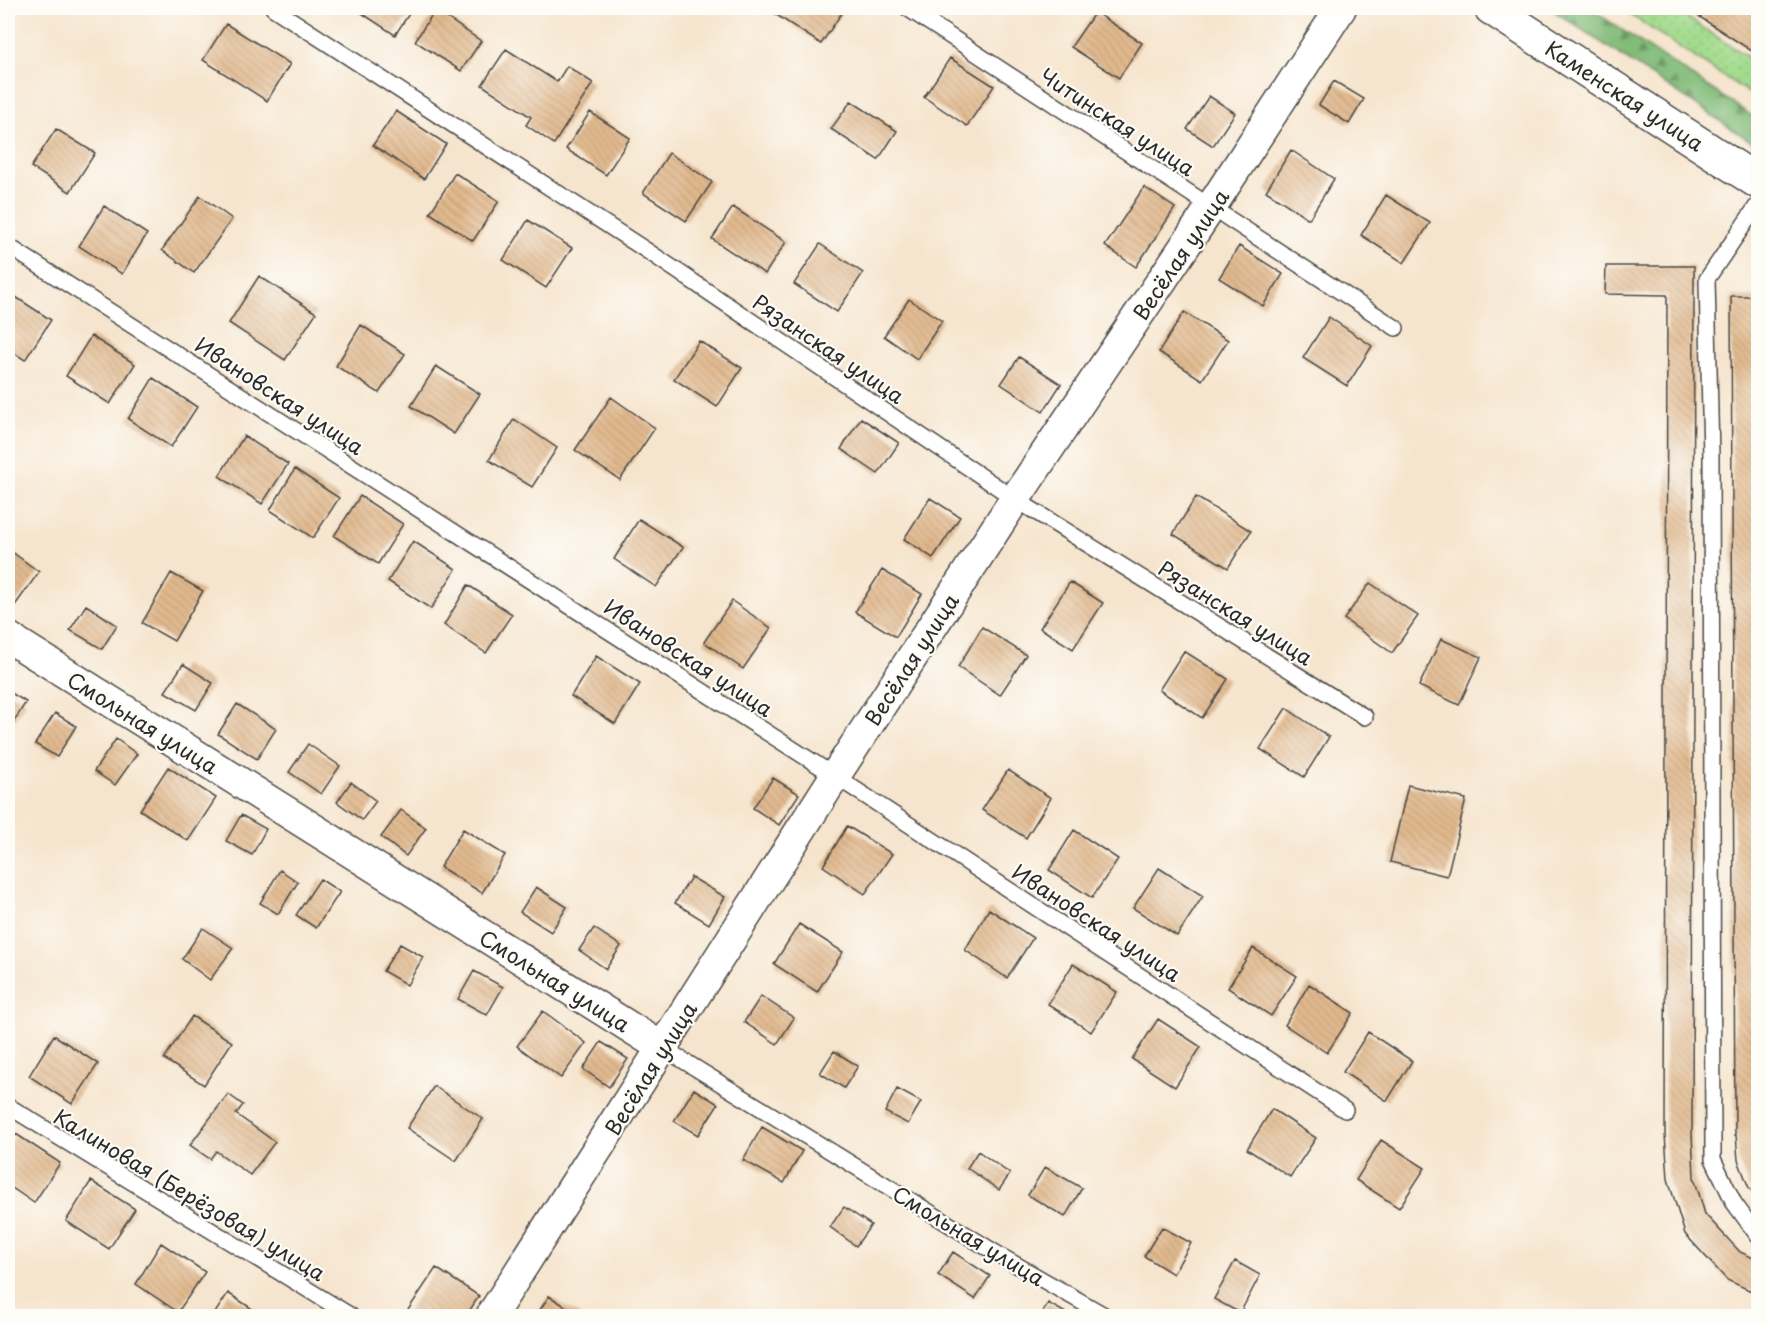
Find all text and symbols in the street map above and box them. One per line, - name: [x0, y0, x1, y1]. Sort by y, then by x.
- street label: Каменская улица: [1539, 32, 1711, 159]
- street label: Читинская улица: [1034, 59, 1202, 184]
- street label: Весёлая улица: [1124, 181, 1236, 326]
- street label: Рязанская улица: [747, 285, 912, 411]
- street label: Ивановская улица: [189, 328, 371, 462]
- street label: Рязанская улица: [1153, 552, 1320, 673]
- street label: Весёлая улица: [856, 586, 966, 732]
- street label: Ивановская улица: [598, 590, 780, 724]
- street label: Смольная улица: [61, 663, 225, 782]
- street label: Ивановская улица: [1006, 855, 1188, 989]
- street label: Смольная улица: [473, 921, 637, 1040]
- street label: Весёлая улица: [596, 994, 704, 1141]
- street label: Калиновая (Берёзовая) улица: [48, 1100, 333, 1289]
- street label: Смольная улица: [887, 1177, 1052, 1294]

